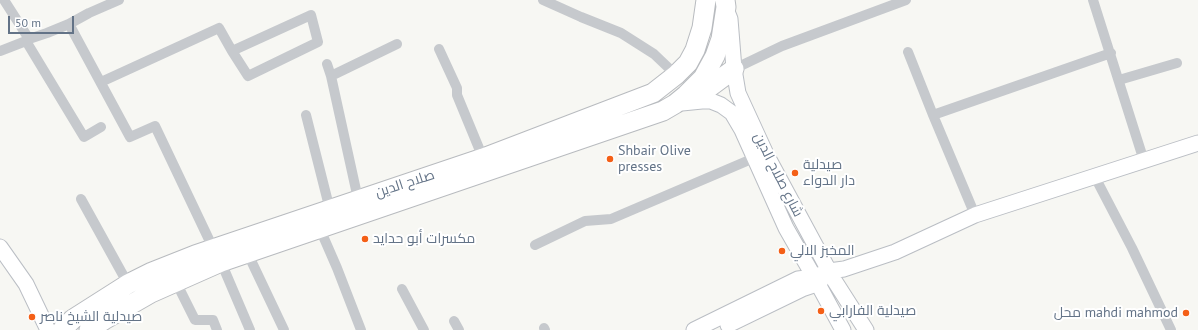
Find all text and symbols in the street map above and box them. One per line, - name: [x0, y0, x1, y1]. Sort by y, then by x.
- scale bar: [10, 8, 76, 34]
- text: 50 m: [15, 15, 41, 30]
- street label: شارع صلاح الدين: [750, 130, 806, 220]
- place label: Shbair Olive presses: [618, 143, 691, 176]
- marker: Shbair Olive presses: [605, 154, 615, 164]
- place label: صيدلية دار الدواء: [803, 157, 855, 190]
- street label: صلاح الدين: [373, 167, 437, 201]
- marker: صيدلية دار الدواء: [790, 168, 800, 178]
- place label: مكسرات أبو حدايد: [373, 231, 475, 247]
- marker: مكسرات أبو حدايد: [360, 234, 370, 244]
- place label: المخبز الالي: [790, 243, 855, 259]
- marker: المخبز الالي: [777, 246, 787, 256]
- place label: صيدلية الفارابي: [829, 303, 916, 319]
- place label: محل mahdi mahmod: [1054, 305, 1178, 321]
- marker: صيدلية الفارابي: [816, 306, 826, 316]
- marker: محل mahdi mahmod: [1181, 308, 1191, 318]
- place label: صيدلية الشيخ ناصر: [40, 309, 142, 325]
- marker: صيدلية الشيخ ناصر: [27, 312, 37, 322]

